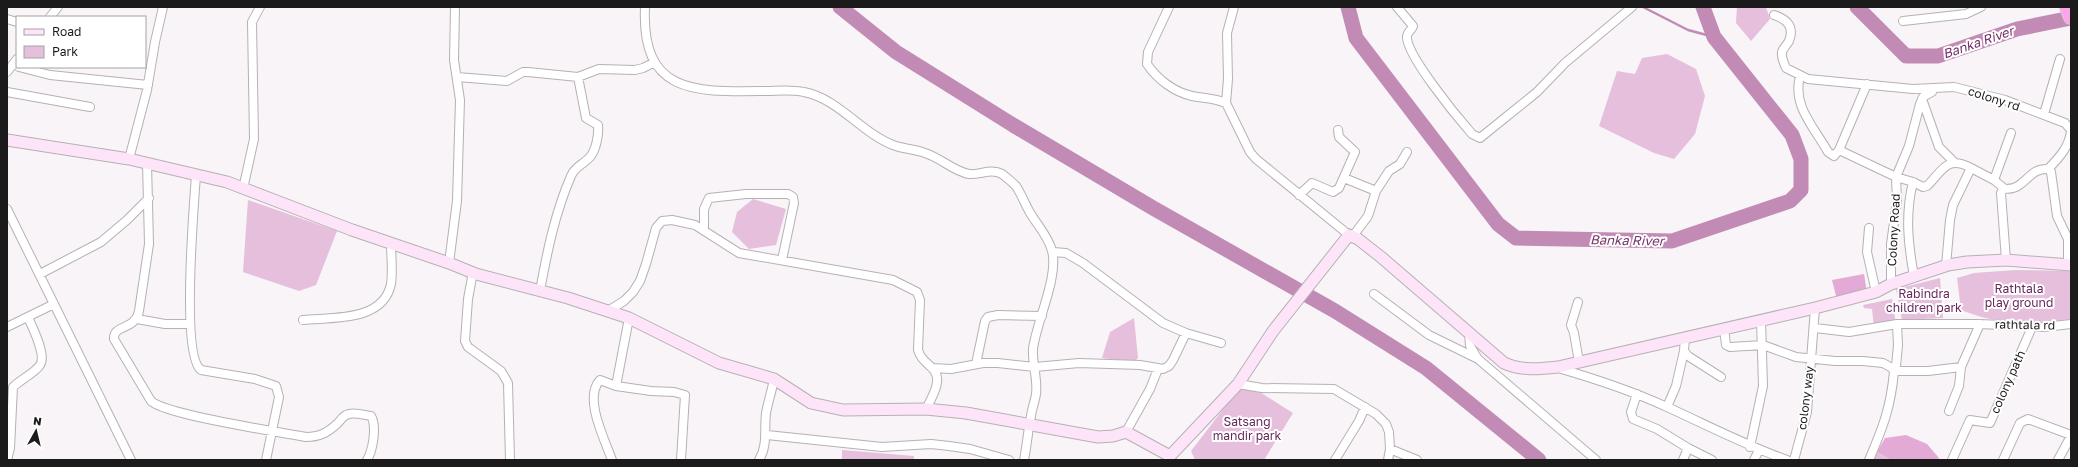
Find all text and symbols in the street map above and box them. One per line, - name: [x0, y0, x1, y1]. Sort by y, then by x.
- legend: [16, 16, 146, 68]
- water label: Banka River: [1940, 22, 2017, 62]
- text: Road: [52, 24, 81, 39]
- text: Park: [52, 44, 78, 59]
- street label: colony rd: [1966, 83, 2022, 114]
- street label: Colony Road: [1884, 193, 1903, 267]
- water label: Banka River: [1590, 231, 1666, 249]
- park label: Rathtala play ground: [1985, 281, 2053, 310]
- park label: Rabindra children park: [1886, 286, 1962, 315]
- street label: rathtala rd: [1995, 316, 2055, 333]
- street label: colony path: [1987, 348, 2028, 416]
- street label: colony way: [1794, 365, 1817, 431]
- north arrow: [16, 411, 56, 451]
- text: N: [32, 414, 43, 428]
- park label: Satsang mandir park: [1213, 414, 1282, 443]

